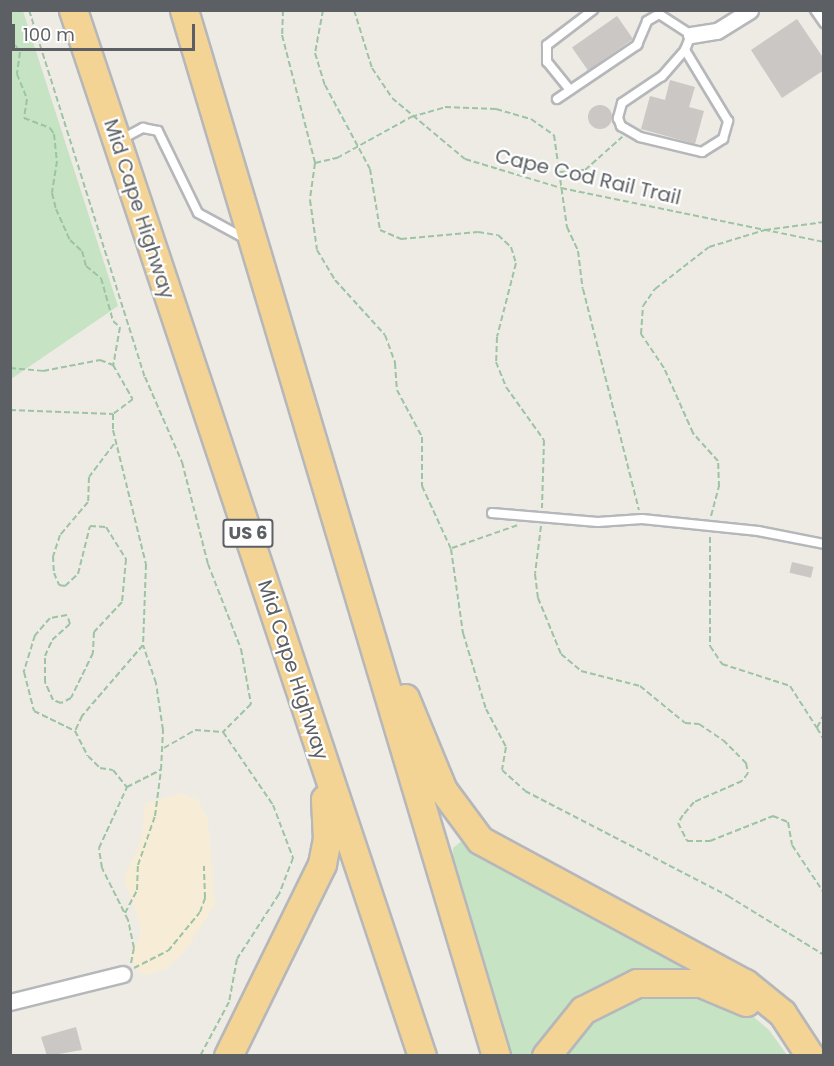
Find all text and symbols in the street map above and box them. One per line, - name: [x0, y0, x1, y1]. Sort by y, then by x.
- scale bar: [15, 12, 198, 50]
- text: 100 m: [23, 22, 75, 47]
- street label: Mid Cape Highway: [99, 116, 179, 302]
- street label: Cape Cod Rail Trail: [493, 144, 683, 210]
- road number: US 6: [221, 518, 275, 548]
- street label: Mid Cape Highway: [253, 577, 333, 763]

